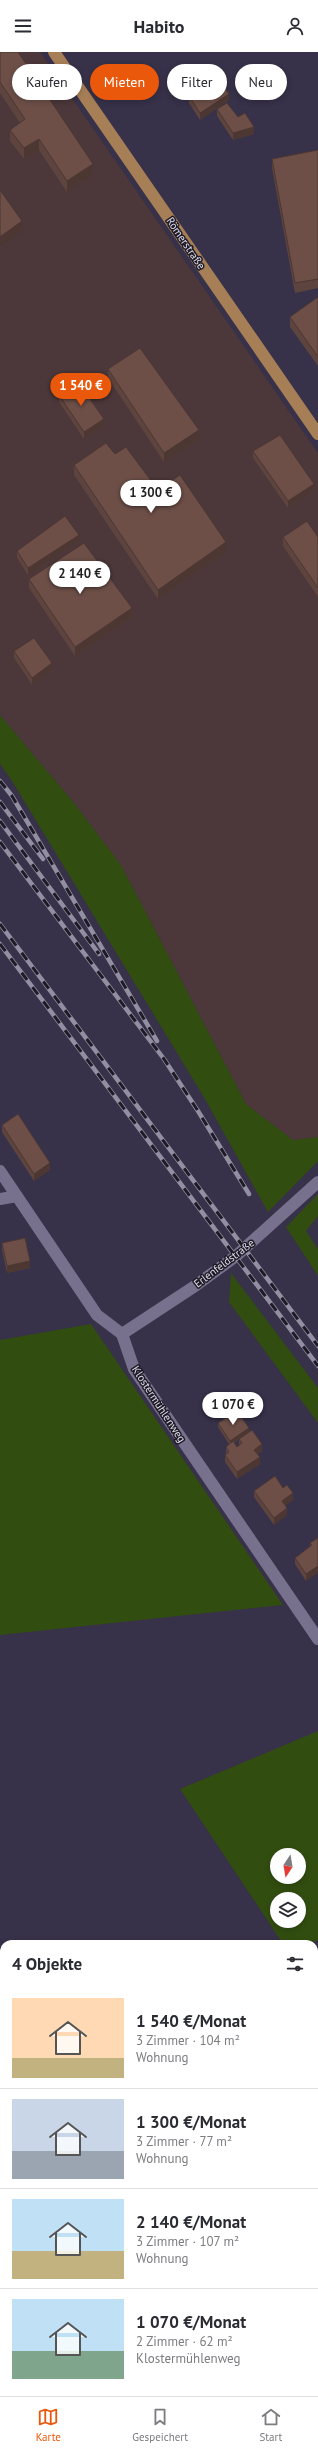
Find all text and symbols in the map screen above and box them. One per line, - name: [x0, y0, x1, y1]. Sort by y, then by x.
- icon: menu: [12, 15, 34, 37]
- text: Habito: [134, 15, 185, 38]
- icon: person: [284, 15, 306, 37]
- chip: Kaufen: [12, 64, 82, 100]
- chip: Mieten: [90, 64, 159, 100]
- chip: Filter: [167, 64, 227, 100]
- chip: Neu: [235, 64, 287, 100]
- street label: Römerstraße: [163, 214, 209, 272]
- pin: 1 540 €: [44, 373, 118, 407]
- text: 1 540 €: [59, 377, 103, 394]
- pin: 1 300 €: [114, 480, 188, 514]
- text: 1 300 €: [129, 484, 173, 501]
- pin: 2 140 €: [43, 561, 117, 595]
- text: 2 140 €: [58, 565, 102, 582]
- street label: Erlenfeldstraße: [191, 1235, 257, 1290]
- street label: Klostermühlenweg: [129, 1363, 189, 1445]
- pin: 1 070 €: [196, 1392, 270, 1426]
- text: 1 070 €: [211, 1396, 255, 1413]
- north arrow: [270, 1848, 306, 1884]
- map controls: [270, 1848, 306, 1928]
- button: layers: [270, 1892, 306, 1928]
- text: 4 Objekte: [12, 1953, 82, 1975]
- icon: filters: [284, 1953, 306, 1975]
- text: 1 540 €/Monat: [136, 2010, 246, 2032]
- icon: home: [44, 2014, 92, 2062]
- text: 3 Zimmer · 104 m²: [136, 2032, 240, 2049]
- text: Wohnung: [136, 2049, 189, 2066]
- text: 1 300 €/Monat: [136, 2111, 246, 2133]
- icon: home: [44, 2115, 92, 2163]
- text: 3 Zimmer · 77 m²: [136, 2133, 232, 2150]
- text: Wohnung: [136, 2150, 189, 2167]
- text: 2 140 €/Monat: [136, 2211, 246, 2233]
- icon: home: [44, 2215, 92, 2263]
- text: 3 Zimmer · 107 m²: [136, 2233, 239, 2250]
- text: Wohnung: [136, 2250, 189, 2267]
- text: 1 070 €/Monat: [136, 2311, 246, 2333]
- icon: home: [44, 2315, 92, 2363]
- text: 2 Zimmer · 62 m²: [136, 2333, 233, 2350]
- text: Klostermühlenweg: [136, 2350, 241, 2367]
- tab: Karte: [36, 2406, 61, 2444]
- tab: Gespeichert: [132, 2406, 188, 2444]
- tab: Start: [259, 2406, 282, 2444]

